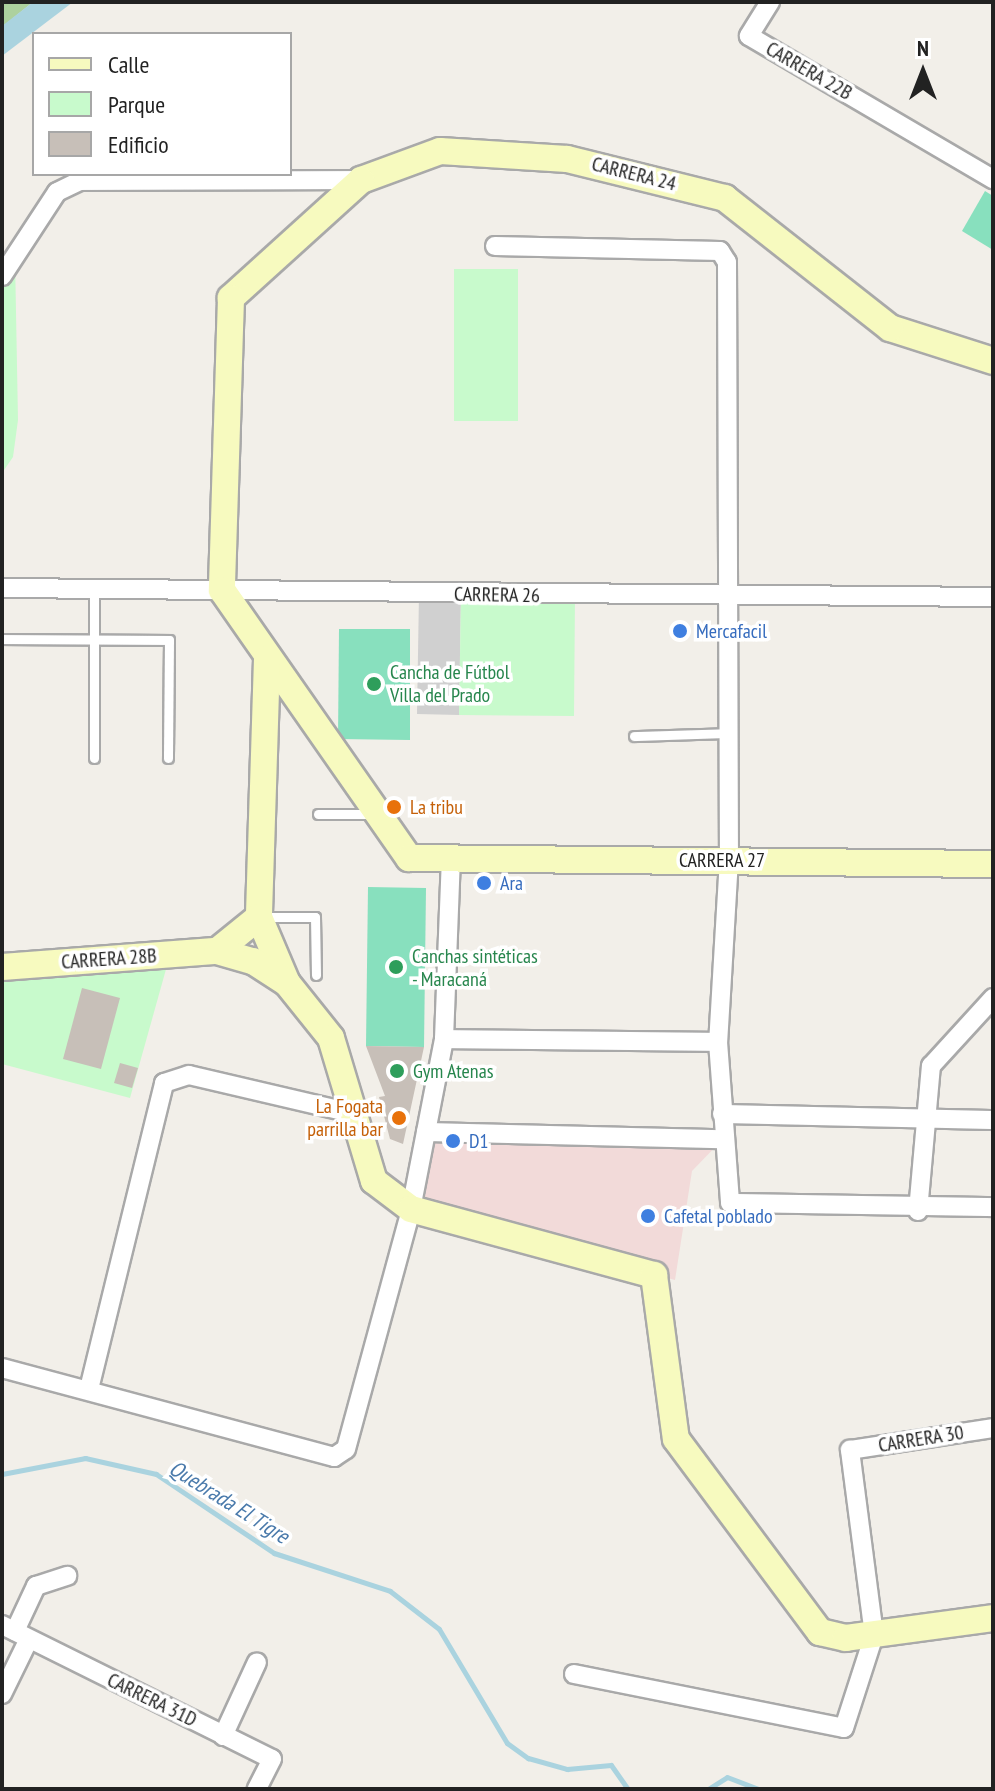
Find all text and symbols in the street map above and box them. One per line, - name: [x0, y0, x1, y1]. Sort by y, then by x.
- legend: [32, 32, 292, 176]
- north arrow: [883, 32, 963, 112]
- text: N: [917, 34, 929, 62]
- street label: CARRERA 22B: [761, 37, 857, 105]
- text: Calle: [108, 49, 149, 80]
- text: Parque: [108, 89, 165, 120]
- text: Edificio: [108, 129, 169, 160]
- street label: CARRERA 24: [589, 152, 679, 196]
- street label: CARRERA 26: [453, 582, 541, 608]
- place label: Mercafacil: [696, 619, 767, 643]
- marker: Mercafacil: [671, 622, 689, 640]
- place label: Cancha de Fútbol Villa del Prado: [390, 660, 509, 707]
- marker: Cancha de Fútbol Villa del Prado: [365, 675, 383, 693]
- place label: La tribu: [410, 795, 463, 819]
- marker: La tribu: [385, 798, 403, 816]
- street label: CARRERA 27: [679, 848, 765, 872]
- place label: Ara: [500, 871, 523, 895]
- marker: Ara: [475, 874, 493, 892]
- street label: CARRERA 28B: [60, 944, 158, 974]
- place label: Canchas sintéticas - Maracaná: [412, 944, 538, 991]
- marker: Canchas sintéticas - Maracaná: [387, 958, 405, 976]
- place label: Gym Atenas: [413, 1059, 494, 1083]
- marker: Gym Atenas: [388, 1062, 406, 1080]
- place label: La Fogata parrilla bar: [307, 1094, 383, 1141]
- marker: La Fogata parrilla bar: [390, 1109, 408, 1127]
- place label: D1: [469, 1129, 488, 1153]
- marker: D1: [444, 1132, 462, 1150]
- place label: Cafetal poblado: [664, 1204, 773, 1228]
- marker: Cafetal poblado: [639, 1207, 657, 1225]
- street label: CARRERA 30: [876, 1420, 966, 1458]
- water label: Quebrada El Tigre: [164, 1455, 294, 1549]
- street label: CARRERA 31D: [103, 1668, 201, 1732]

